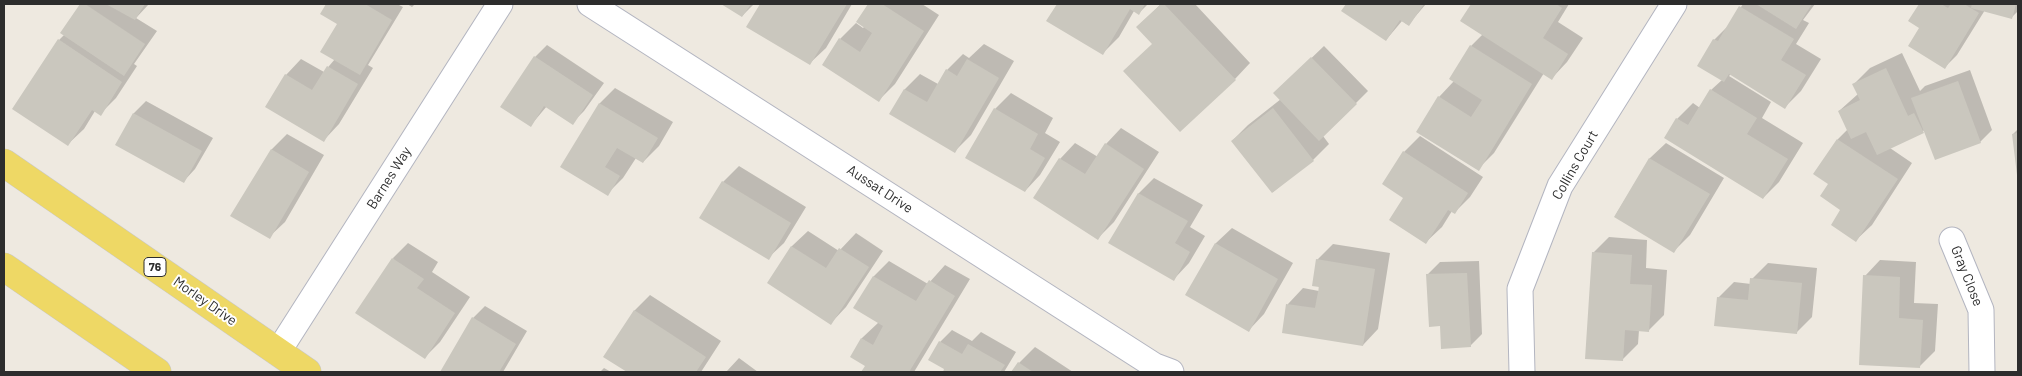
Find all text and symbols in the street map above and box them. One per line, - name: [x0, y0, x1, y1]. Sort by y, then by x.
- street label: Collins Court: [1548, 127, 1602, 203]
- street label: Barnes Way: [363, 144, 415, 212]
- street label: Aussat Drive: [844, 161, 916, 217]
- street label: Gray Close: [1947, 243, 1987, 309]
- road number: 76: [144, 258, 166, 276]
- street label: Morley Drive: [170, 273, 240, 329]

